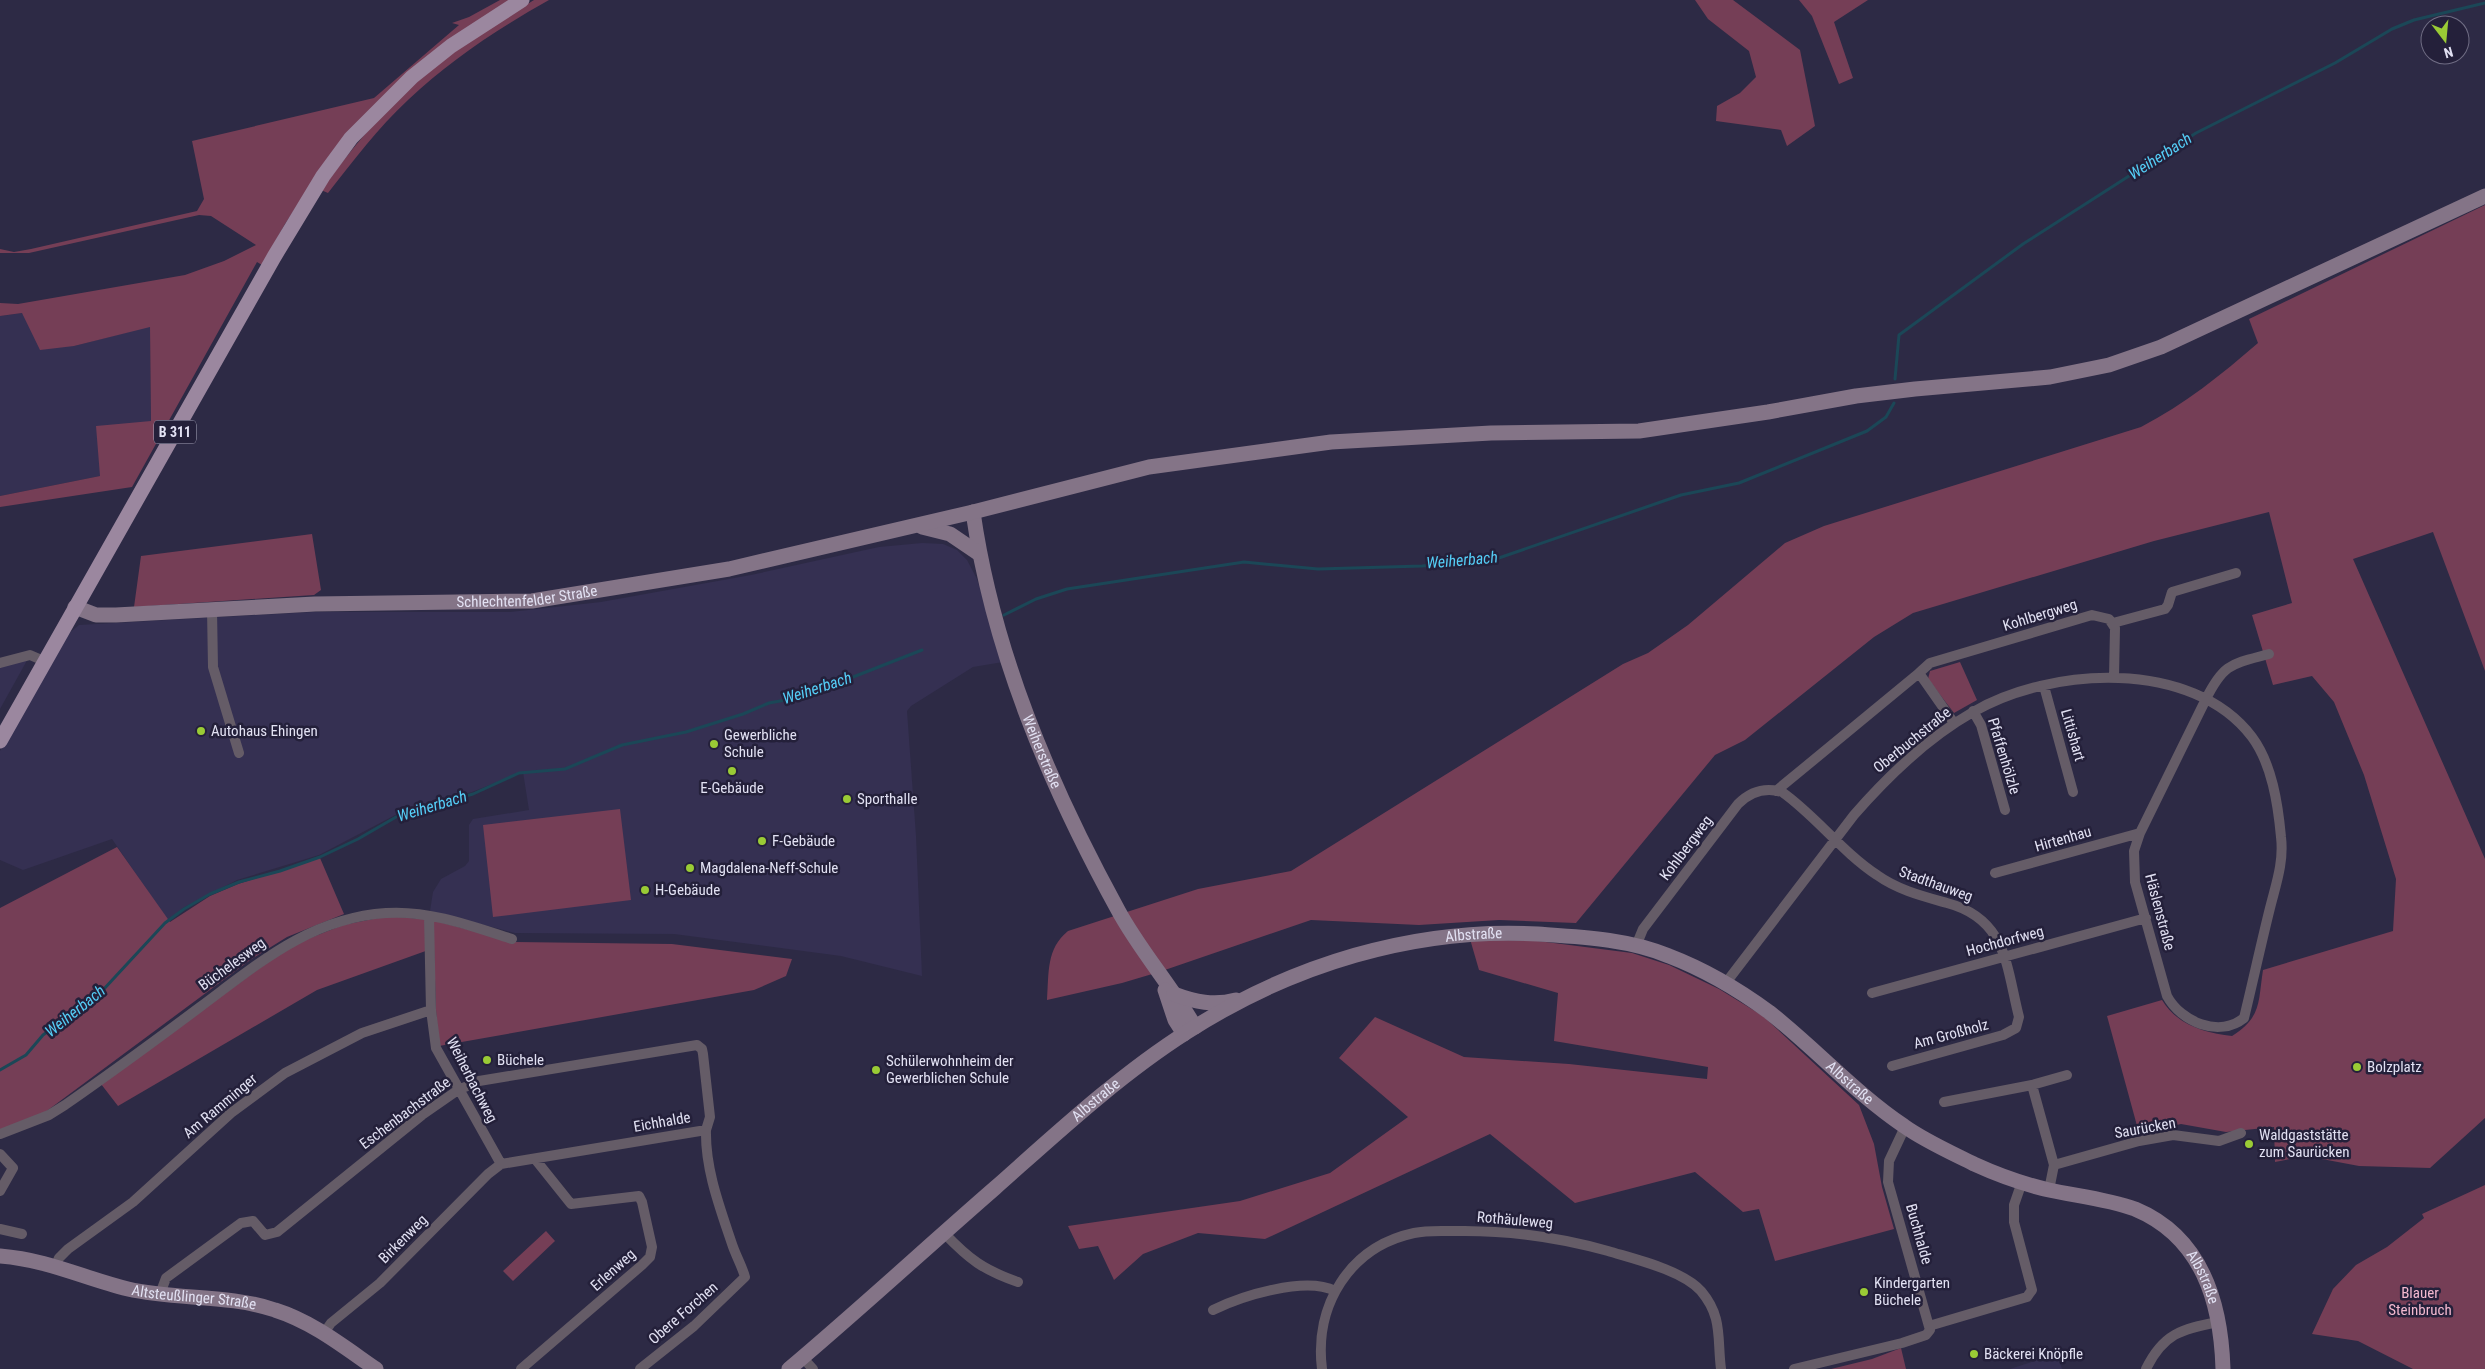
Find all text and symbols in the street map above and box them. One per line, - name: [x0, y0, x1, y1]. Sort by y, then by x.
- north arrow: [2420, 15, 2470, 65]
- text: N: [2442, 44, 2455, 61]
- water label: Weiherbach: [2125, 129, 2195, 183]
- road number: B 311: [154, 421, 196, 444]
- water label: Weiherbach: [1425, 547, 1499, 573]
- street label: Schlechtenfelder Straße: [456, 582, 599, 611]
- street label: Kohlbergweg: [2001, 595, 2079, 635]
- water label: Weiherbach: [780, 668, 854, 708]
- street label: Oberbuchstraße: [1870, 703, 1954, 777]
- street label: Littishart: [2057, 707, 2089, 763]
- street label: Weiherstraße: [1019, 712, 1065, 791]
- street label: Pfaffenhölzle: [1984, 716, 2024, 796]
- place label: Autohaus Ehingen: [211, 722, 318, 740]
- marker: Autohaus Ehingen: [195, 725, 207, 737]
- place label: Gewerbliche Schule: [724, 726, 797, 761]
- marker: Gewerbliche Schule: [708, 738, 720, 750]
- marker: E-Gebäude: [726, 765, 738, 777]
- place label: E-Gebäude: [700, 779, 764, 797]
- water label: Weiherbach: [395, 786, 469, 826]
- place label: Sporthalle: [857, 790, 917, 808]
- marker: Sporthalle: [841, 793, 853, 805]
- street label: Kohlbergweg: [1656, 812, 1716, 884]
- street label: Hirtenhau: [2033, 822, 2093, 856]
- place label: F-Gebäude: [772, 832, 835, 850]
- marker: F-Gebäude: [756, 835, 768, 847]
- place label: Magdalena-Neff-Schule: [700, 859, 838, 877]
- marker: Magdalena-Neff-Schule: [684, 862, 696, 874]
- street label: Stadthauweg: [1897, 862, 1975, 906]
- street label: Häslenstraße: [2141, 872, 2179, 952]
- place label: H-Gebäude: [655, 881, 720, 899]
- marker: H-Gebäude: [639, 884, 651, 896]
- street label: Hochdorfweg: [1964, 922, 2046, 960]
- street label: Albstraße: [1444, 924, 1502, 946]
- street label: Büchelesweg: [195, 934, 269, 994]
- water label: Weiherbach: [41, 981, 109, 1041]
- street label: Am Großholz: [1912, 1015, 1990, 1053]
- street label: Weiherbachweg: [443, 1034, 501, 1126]
- place label: Büchele: [497, 1051, 544, 1069]
- place label: Schülerwohnheim der Gewerblichen Schule: [886, 1052, 1014, 1087]
- marker: Büchele: [481, 1054, 493, 1066]
- street label: Albstraße: [1822, 1057, 1877, 1108]
- place label: Bolzplatz: [2367, 1058, 2422, 1076]
- marker: Bolzplatz: [2351, 1061, 2363, 1073]
- marker: Schülerwohnheim der Gewerblichen Schule: [870, 1064, 882, 1076]
- street label: Am Ramminger: [179, 1070, 261, 1142]
- street label: Eschenbachstraße: [356, 1073, 454, 1153]
- street label: Albstraße: [1068, 1075, 1123, 1125]
- street label: Eichhalde: [632, 1108, 692, 1136]
- street label: Saurücken: [2113, 1114, 2177, 1142]
- place label: Waldgaststätte zum Saurücken: [2259, 1126, 2349, 1161]
- marker: Waldgaststätte zum Saurücken: [2243, 1138, 2255, 1150]
- street label: Buchhalde: [1902, 1202, 1936, 1266]
- street label: Rothäuleweg: [1476, 1208, 1554, 1232]
- street label: Birkenweg: [375, 1211, 431, 1267]
- street label: Erlenweg: [587, 1245, 639, 1295]
- street label: Albstraße: [2183, 1247, 2223, 1306]
- place label: Kindergarten Büchele: [1874, 1274, 1950, 1309]
- street label: Obere Forchen: [645, 1278, 721, 1348]
- street label: Altsteußlinger Straße: [130, 1281, 258, 1313]
- park label: Blauer Steinbruch: [2388, 1284, 2452, 1319]
- marker: Kindergarten Büchele: [1858, 1286, 1870, 1298]
- place label: Bäckerei Knöpfle: [1984, 1345, 2083, 1363]
- marker: Bäckerei Knöpfle: [1968, 1348, 1980, 1360]

